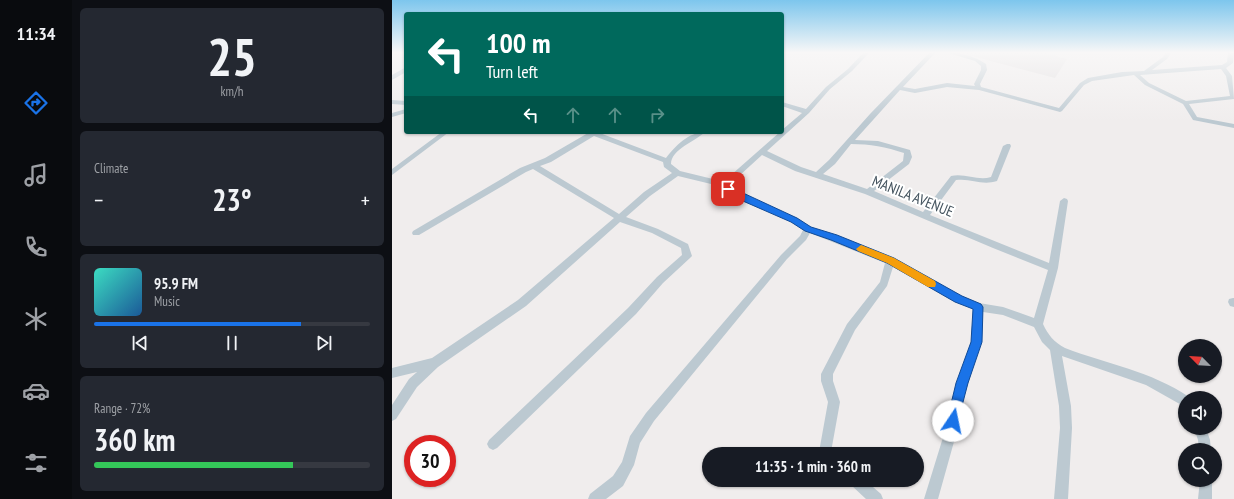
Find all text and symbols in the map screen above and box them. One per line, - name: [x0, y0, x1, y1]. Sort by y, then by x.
- text: 11:34: [17, 22, 55, 45]
- text: 25: [207, 23, 257, 90]
- text: 100 m: [486, 24, 550, 61]
- icon: left: [420, 28, 472, 80]
- text: Turn left: [486, 60, 538, 83]
- text: km/h: [220, 83, 244, 100]
- icon: directions: [22, 89, 50, 117]
- icon: left: [520, 104, 542, 126]
- icon: ahead: [562, 104, 584, 126]
- icon: ahead: [604, 104, 626, 126]
- icon: right: [646, 104, 668, 126]
- text: Climate: [94, 160, 128, 177]
- icon: music: [22, 161, 50, 189]
- street label: MANILA AVENUE: [870, 171, 956, 221]
- pin: [711, 172, 745, 206]
- icon: arrive: [717, 178, 739, 200]
- text: 23°: [212, 180, 252, 219]
- text: −: [94, 186, 103, 214]
- text: +: [361, 186, 370, 214]
- icon: phone: [22, 233, 50, 261]
- text: 95.9 FM: [154, 274, 198, 293]
- text: Music: [154, 293, 180, 310]
- icon: climate: [22, 305, 50, 333]
- icon: previous: [129, 332, 151, 354]
- icon: pause: [221, 332, 243, 354]
- icon: next: [313, 332, 335, 354]
- north arrow: [1178, 339, 1222, 383]
- map controls: [1178, 339, 1222, 487]
- icon: car: [22, 377, 50, 405]
- button: sound: [1178, 391, 1222, 435]
- text: Range · 72%: [94, 400, 150, 417]
- position arrow: [932, 400, 974, 442]
- text: 360 km: [94, 420, 175, 459]
- speed limit sign: 30: [404, 435, 456, 487]
- button: search: [1178, 443, 1222, 487]
- icon: filters: [22, 449, 50, 477]
- text: 11:35 · 1 min · 360 m: [755, 457, 871, 476]

